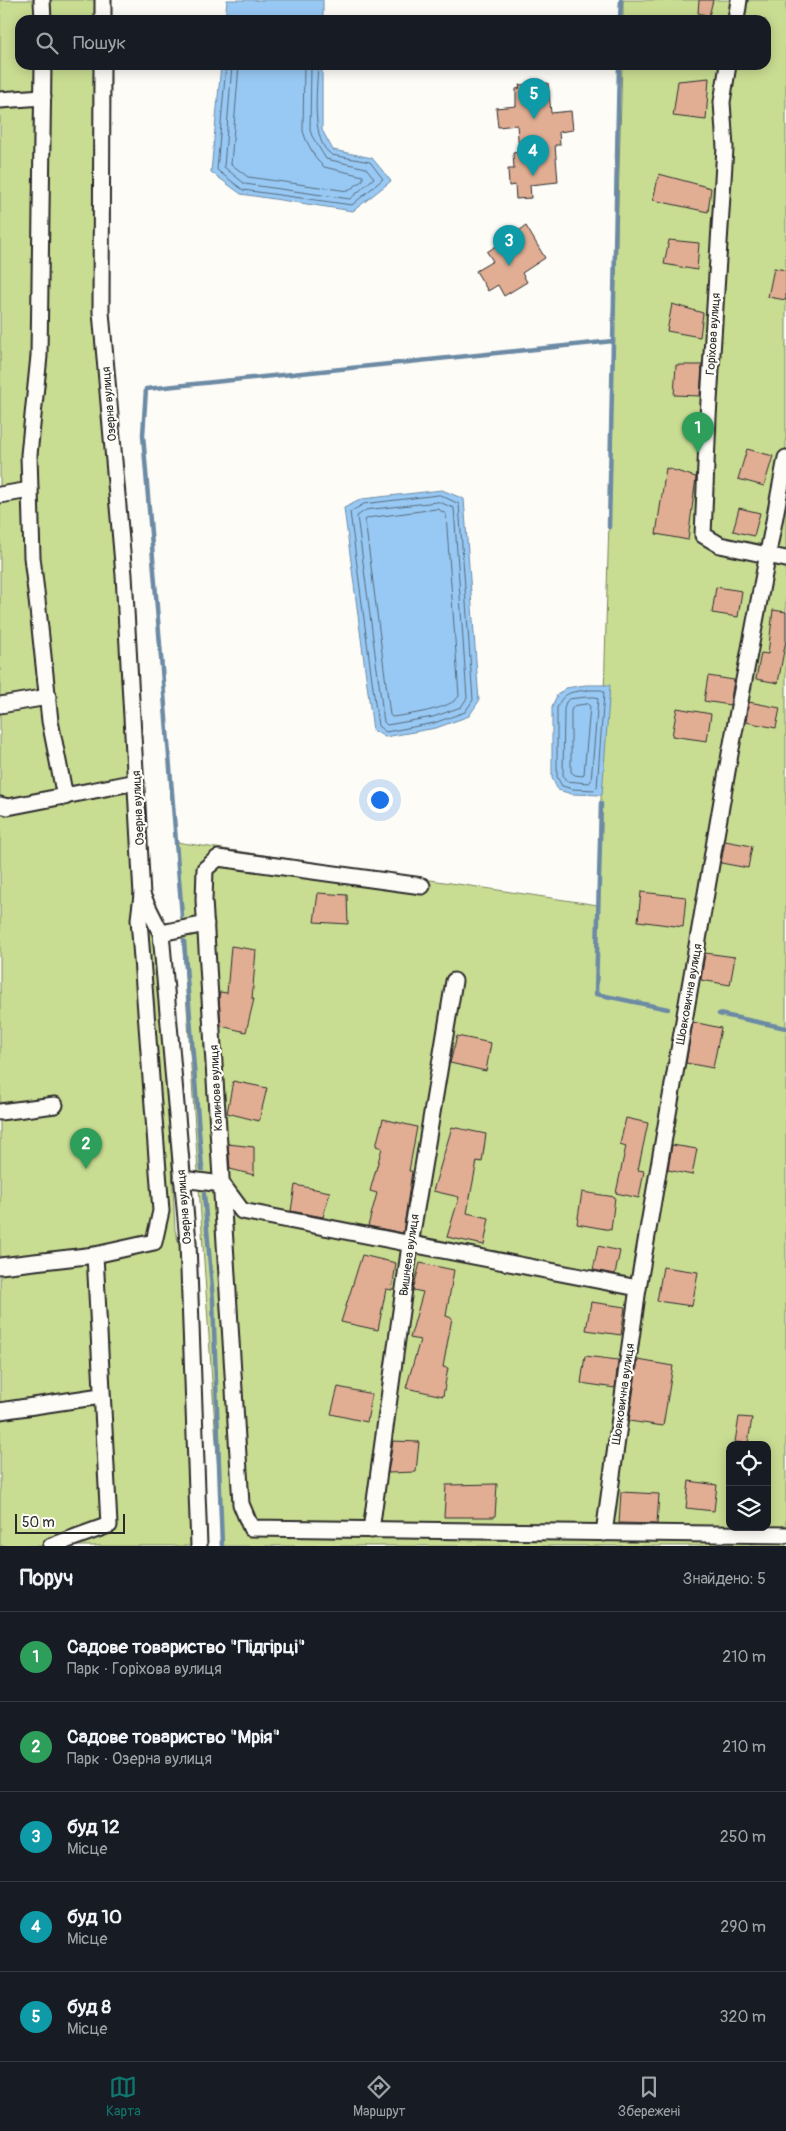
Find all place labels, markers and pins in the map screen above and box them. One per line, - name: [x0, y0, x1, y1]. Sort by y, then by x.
- pin: 5: [518, 78, 550, 119]
- pin: 4: [517, 135, 549, 176]
- pin: 3: [493, 225, 525, 266]
- pin: 1: [682, 412, 714, 453]
- pin: 2: [70, 1128, 102, 1169]

